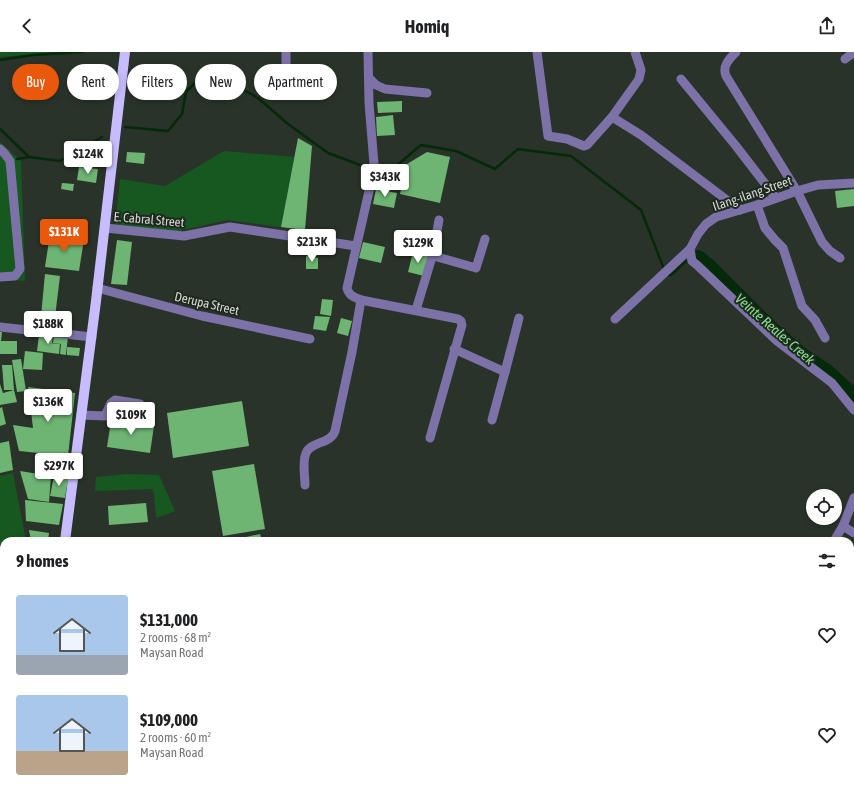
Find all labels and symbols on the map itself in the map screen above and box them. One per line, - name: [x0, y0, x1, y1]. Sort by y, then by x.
- pin: $124K: [60, 141, 116, 175]
- pin: $343K: [357, 164, 413, 198]
- street label: Ilang-ilang Street: [711, 173, 794, 214]
- street label: E. Cabral Street: [113, 209, 185, 230]
- pin: $131K: [36, 219, 92, 253]
- pin: $213K: [284, 229, 340, 263]
- pin: $129K: [390, 230, 446, 264]
- street label: Derupa Street: [173, 289, 241, 318]
- water label: Veinte Reales Creek: [732, 290, 819, 368]
- pin: $188K: [20, 311, 76, 345]
- pin: $136K: [20, 389, 76, 423]
- pin: $109K: [103, 402, 159, 436]
- pin: $297K: [31, 453, 87, 487]

